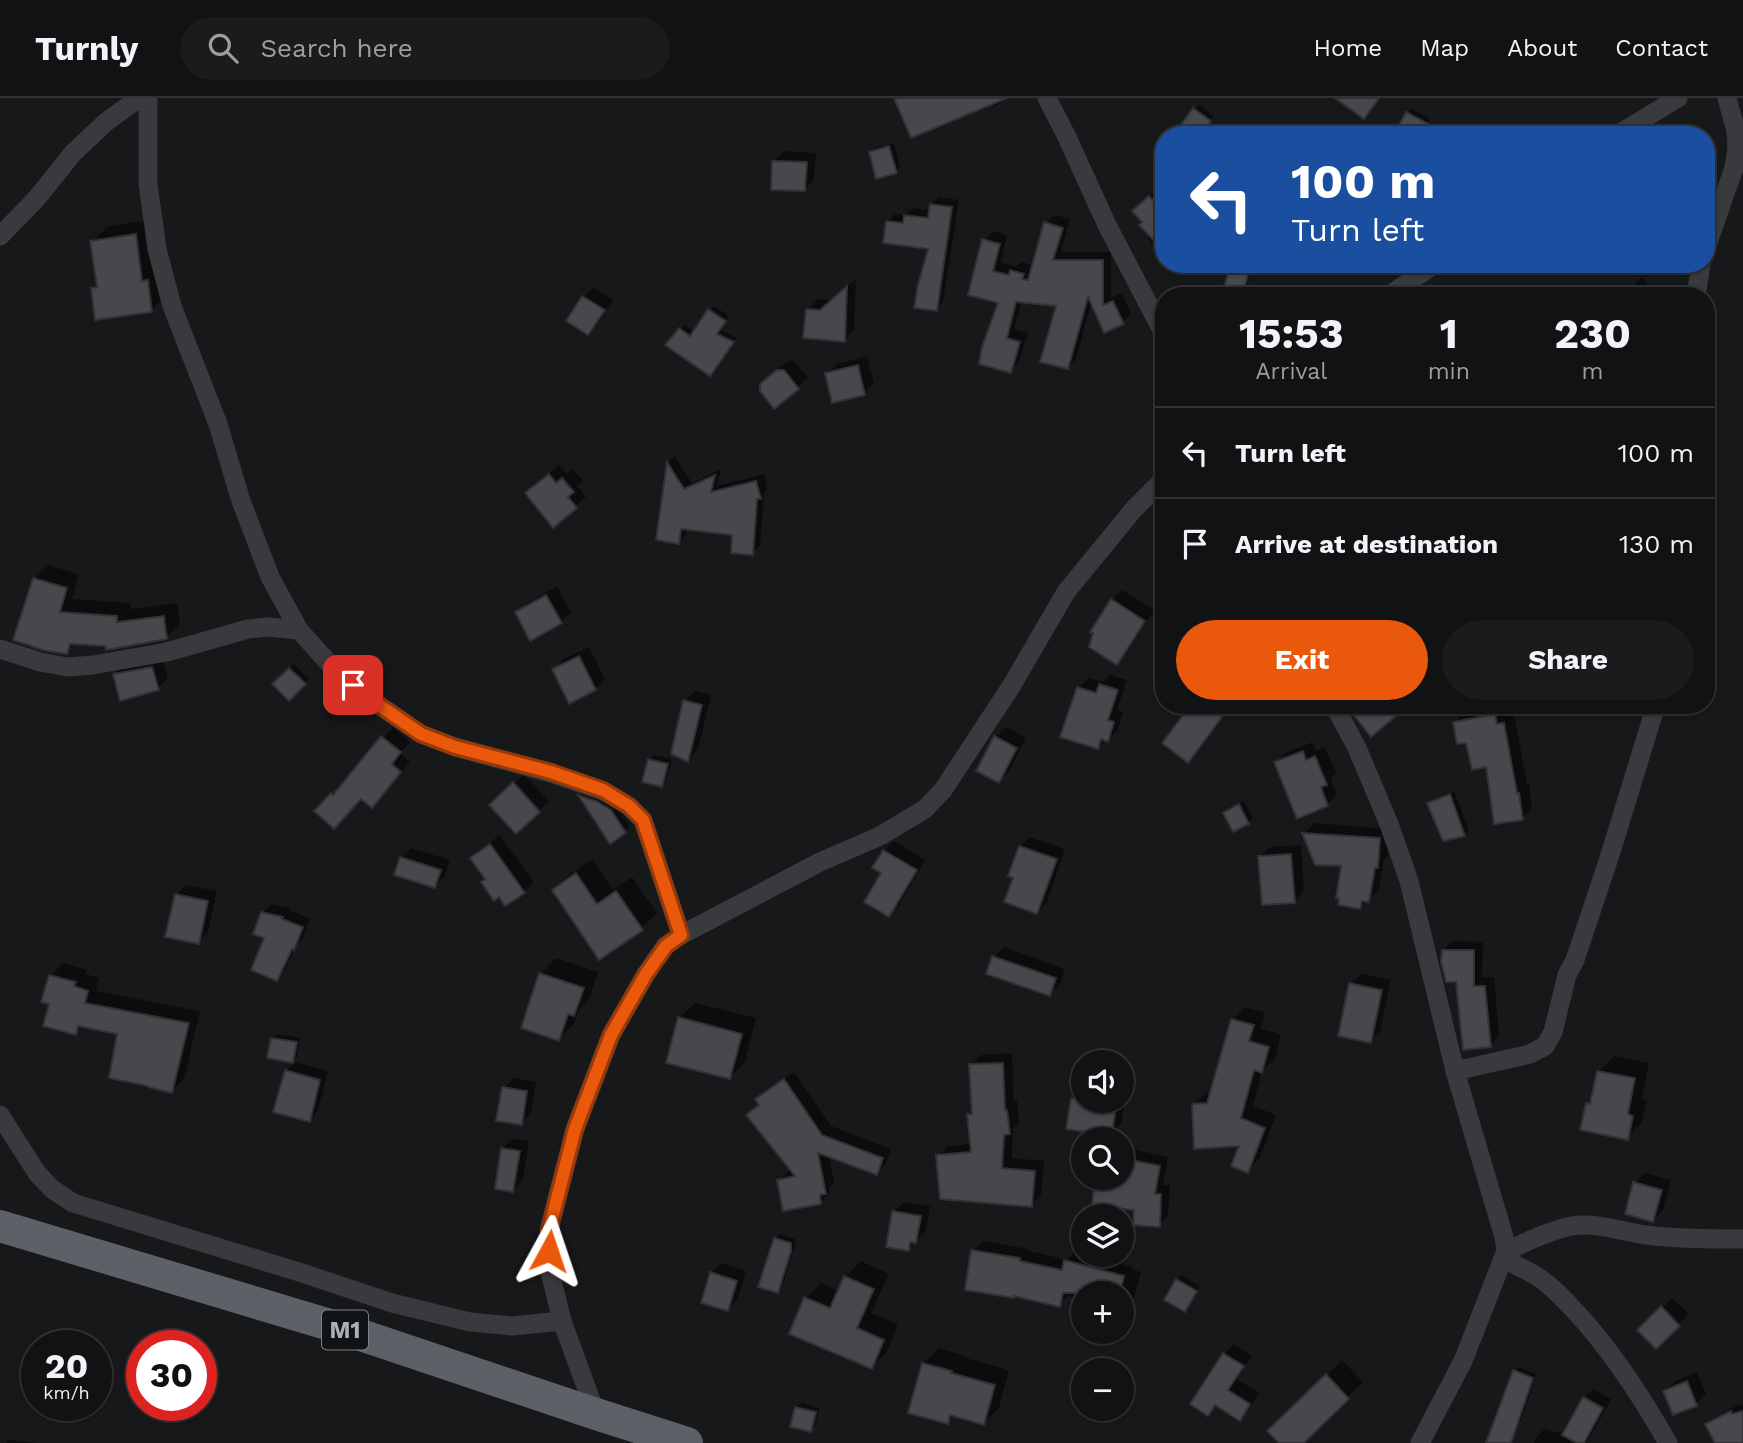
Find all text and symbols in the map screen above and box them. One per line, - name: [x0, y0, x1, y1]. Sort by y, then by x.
- search box: [180, 17, 670, 80]
- text: Turnly: [35, 29, 138, 68]
- icon: search: [204, 29, 242, 67]
- text: Search here: [260, 33, 413, 63]
- text: Home: [1314, 34, 1382, 62]
- text: Map: [1420, 34, 1469, 62]
- text: About: [1507, 34, 1577, 62]
- text: Contact: [1615, 34, 1708, 62]
- text: 100 m: [1291, 152, 1435, 210]
- icon: left: [1176, 154, 1267, 245]
- text: Turn left: [1291, 211, 1424, 249]
- text: 15:53: [1239, 309, 1344, 358]
- text: 1: [1440, 309, 1458, 358]
- text: 230: [1554, 309, 1631, 358]
- text: Arrival: [1255, 358, 1327, 385]
- text: min: [1428, 358, 1470, 385]
- text: m: [1581, 358, 1603, 385]
- icon: left: [1176, 434, 1214, 472]
- text: Turn left: [1235, 438, 1346, 468]
- text: 100 m: [1618, 438, 1694, 468]
- icon: arrive: [1176, 525, 1214, 563]
- text: Arrive at destination: [1235, 529, 1498, 559]
- text: 130 m: [1619, 529, 1694, 559]
- button: Exit: [1176, 620, 1428, 700]
- button: Share: [1442, 620, 1694, 700]
- pin: [323, 655, 383, 715]
- icon: arrive: [334, 666, 372, 704]
- map controls: [1071, 1050, 1134, 1421]
- button: sound: [1071, 1050, 1134, 1113]
- button: search: [1071, 1127, 1134, 1190]
- button: layers: [1071, 1204, 1134, 1267]
- position arrow: [512, 1214, 586, 1288]
- button: +: [1071, 1281, 1134, 1344]
- road number: M1: [322, 1310, 368, 1350]
- speed limit sign: 30: [126, 1330, 217, 1421]
- text: 20: [45, 1345, 88, 1387]
- button: −: [1071, 1358, 1134, 1421]
- text: km/h: [43, 1382, 90, 1403]

